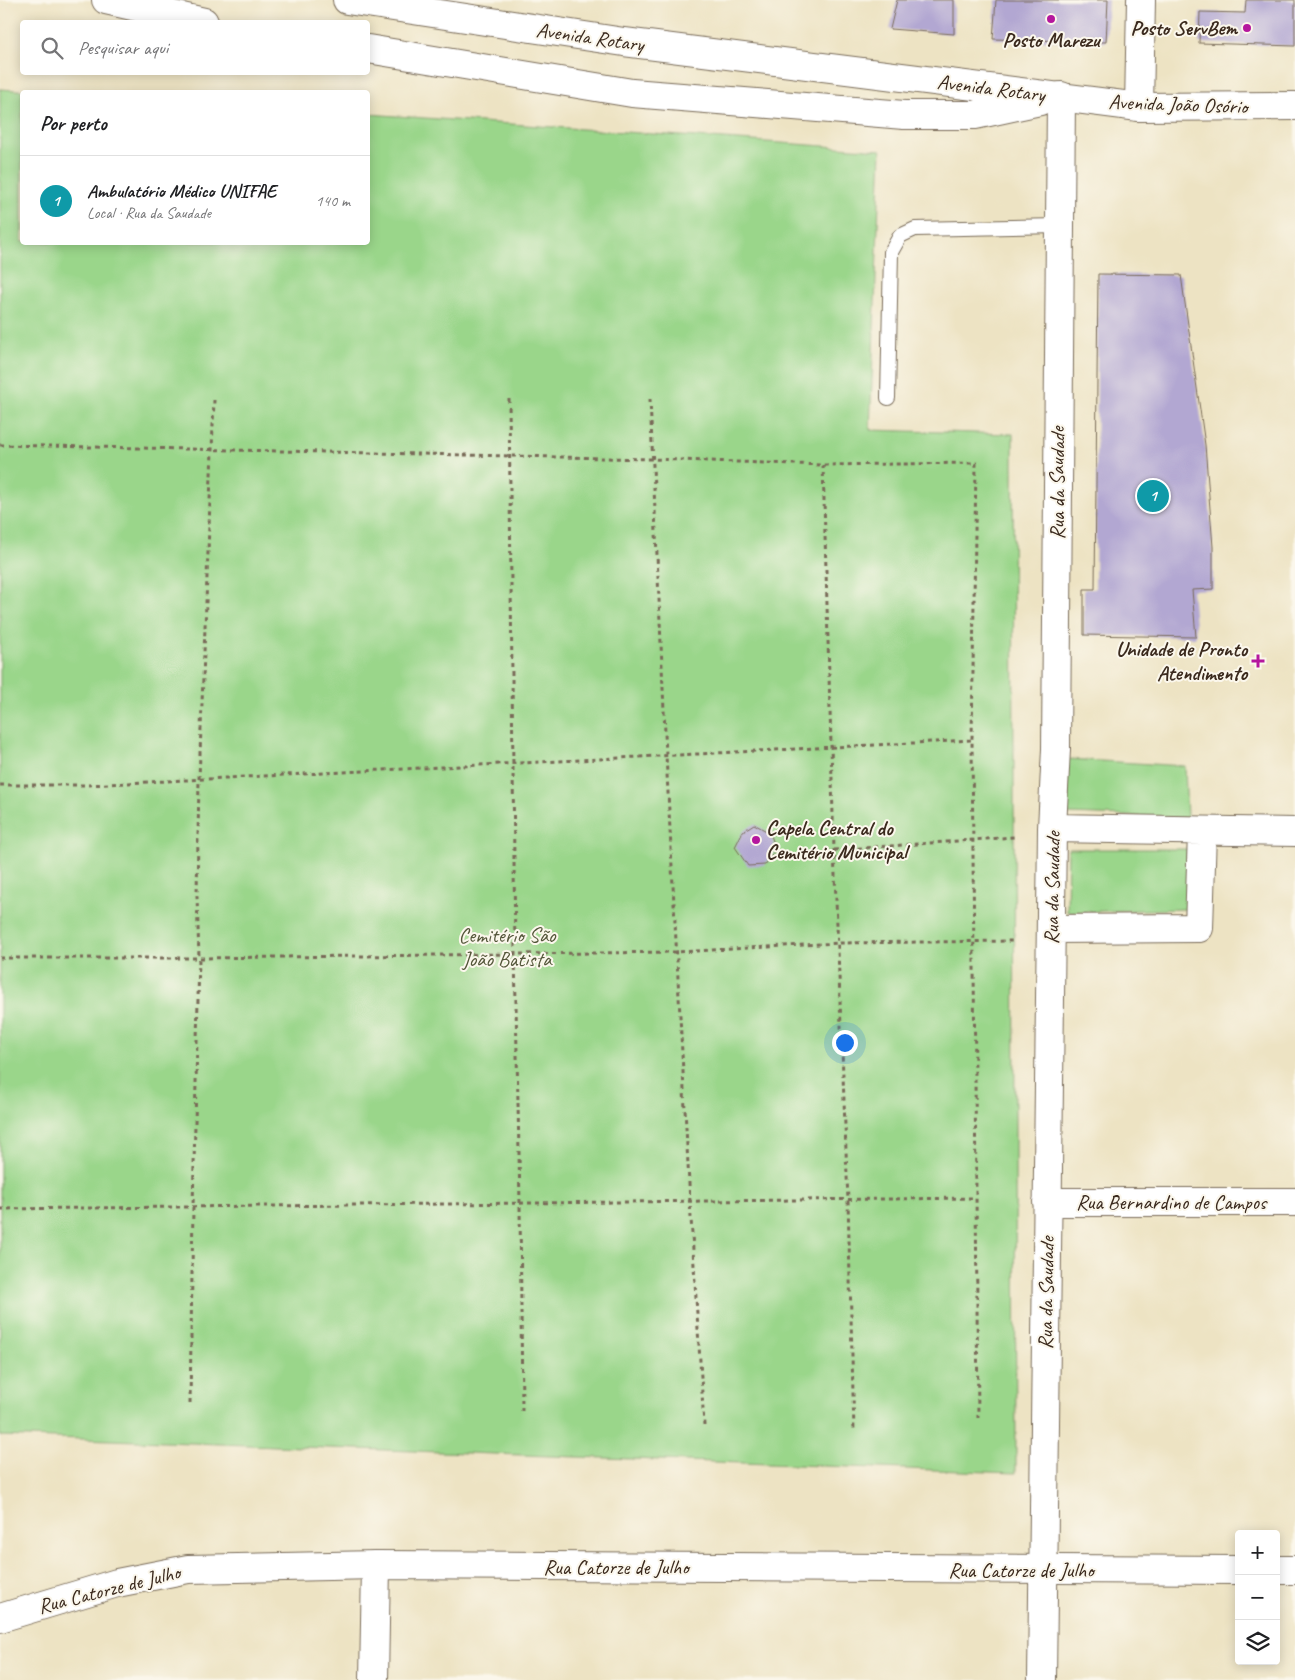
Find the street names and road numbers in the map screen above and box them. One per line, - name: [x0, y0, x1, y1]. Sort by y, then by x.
- street label: Avenida Rotary: [535, 17, 647, 58]
- street label: Avenida Rotary: [936, 69, 1048, 108]
- street label: Avenida João Osório: [1108, 89, 1251, 120]
- street label: Rua da Saudade: [1044, 424, 1070, 539]
- street label: Rua da Saudade: [1038, 829, 1066, 945]
- street label: Rua Bernardino de Campos: [1076, 1189, 1268, 1215]
- street label: Rua da Saudade: [1032, 1234, 1060, 1350]
- street label: Rua Catorze de Julho: [543, 1554, 691, 1580]
- street label: Rua Catorze de Julho: [948, 1557, 1096, 1583]
- street label: Rua Catorze de Julho: [35, 1558, 185, 1619]

